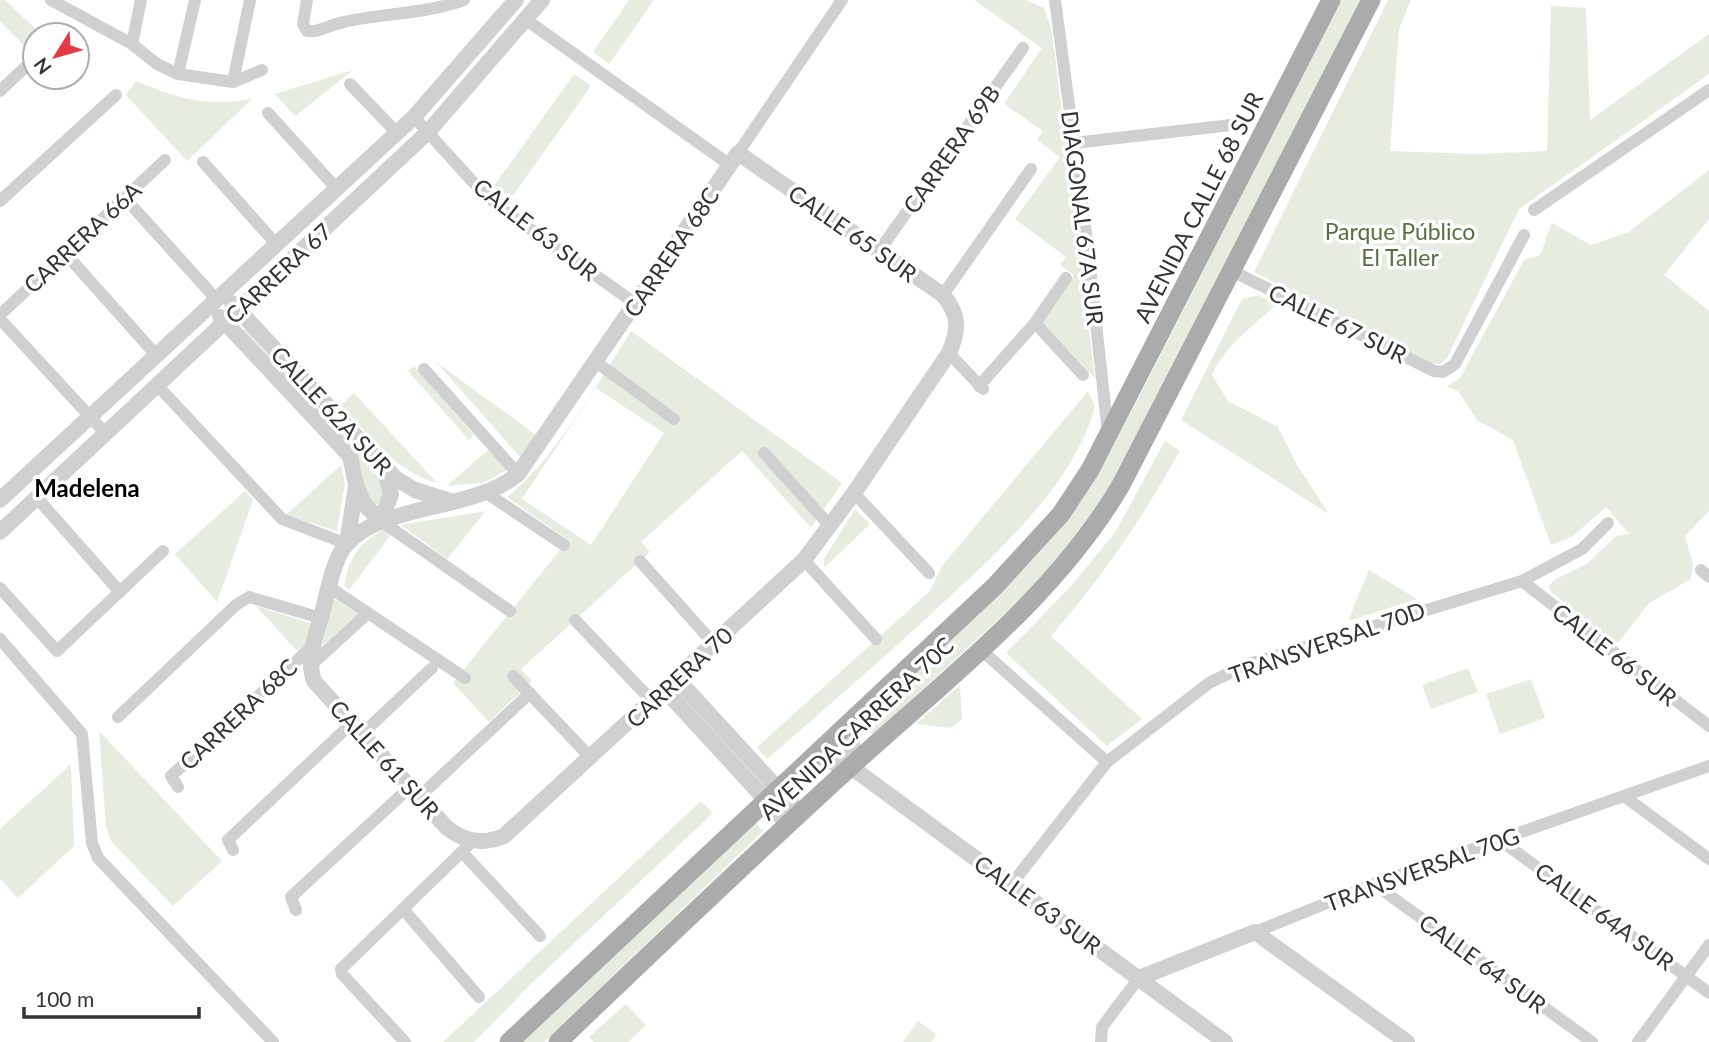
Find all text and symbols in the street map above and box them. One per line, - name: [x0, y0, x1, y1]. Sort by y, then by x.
- north arrow: [21, 21, 91, 91]
- text: N: [28, 54, 56, 79]
- street label: CARRERA 69B: [897, 80, 1005, 218]
- street label: AVENIDA CALLE 68 SUR: [1128, 87, 1269, 327]
- street label: DIAGONAL 67A SUR: [1056, 109, 1110, 327]
- street label: CALLE 63 SUR: [468, 172, 604, 287]
- street label: CARRERA 66A: [17, 175, 147, 299]
- street label: CALLE 65 SUR: [783, 178, 923, 288]
- street label: CARRERA 68C: [617, 182, 725, 322]
- street label: CARRERA 67: [219, 217, 337, 329]
- park label: Parque Público El Taller: [1325, 217, 1475, 271]
- street label: CALLE 67 SUR: [1264, 278, 1412, 369]
- street label: CALLE 62A SUR: [266, 340, 399, 480]
- district label: Madelena: [34, 473, 140, 502]
- street label: TRANSVERSAL 70D: [1225, 595, 1429, 689]
- street label: CALLE 66 SUR: [1547, 597, 1683, 712]
- street label: CARRERA 70: [620, 621, 738, 733]
- street label: AVENIDA CARRERA 70C: [753, 631, 959, 825]
- street label: CARRERA 68C: [174, 653, 302, 775]
- street label: CALLE 61 SUR: [324, 694, 446, 825]
- street label: TRANSVERSAL 70G: [1321, 821, 1523, 917]
- street label: CALLE 63 SUR: [969, 849, 1107, 960]
- street label: CALLE 64A SUR: [1530, 856, 1680, 976]
- street label: CALLE 64 SUR: [1414, 908, 1552, 1019]
- scale bar: [24, 976, 200, 1020]
- text: 100 m: [35, 986, 94, 1011]

